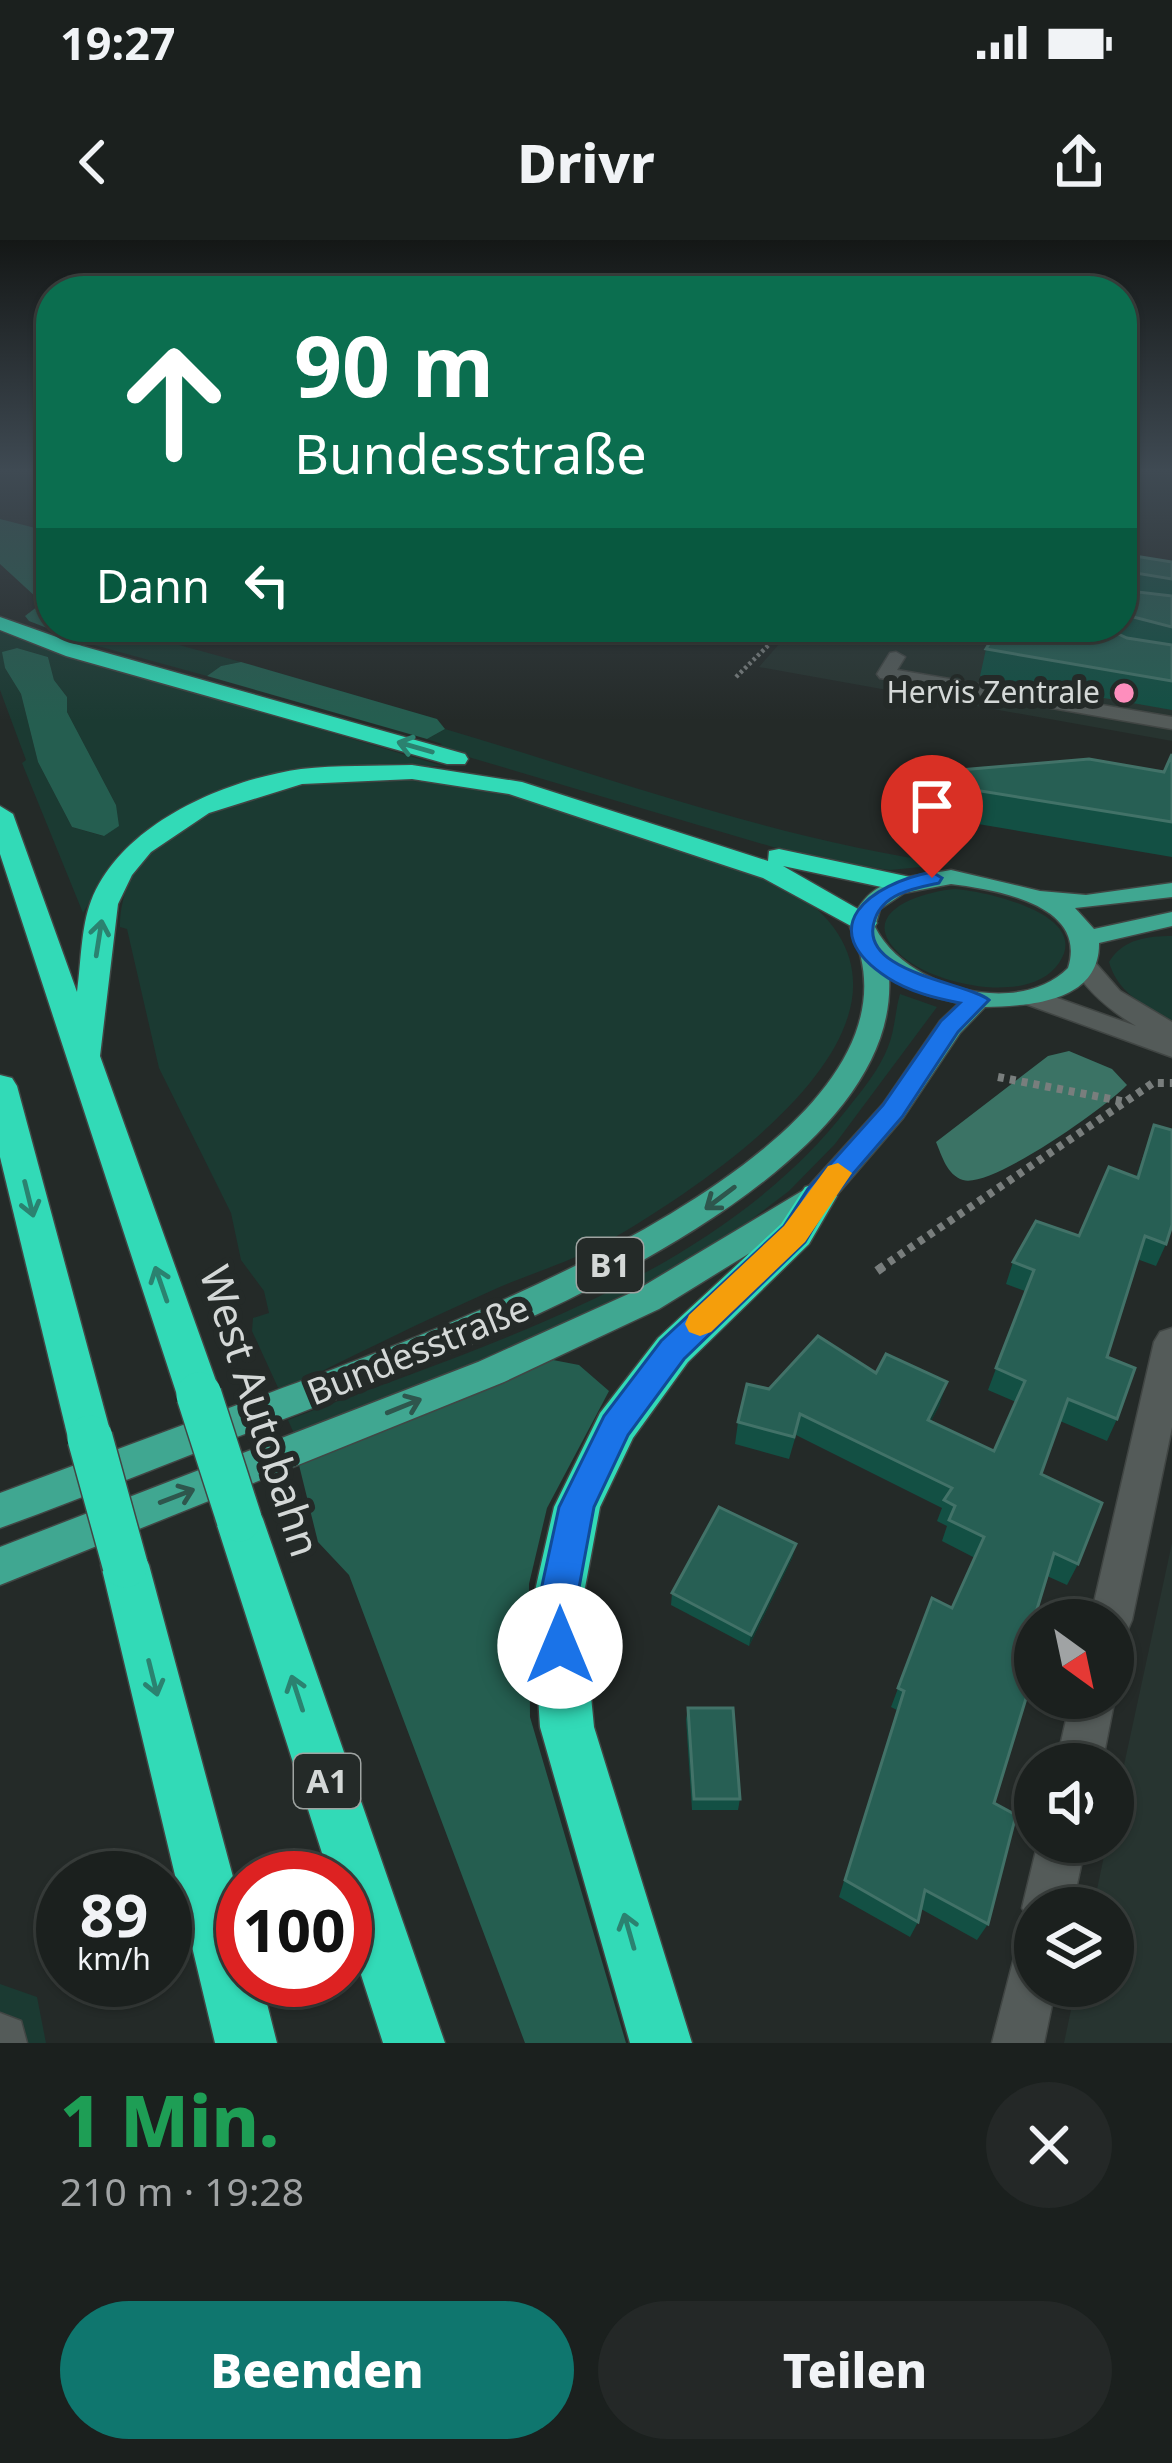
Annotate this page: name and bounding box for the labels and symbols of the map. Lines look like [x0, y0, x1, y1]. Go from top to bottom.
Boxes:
place label: Hervis Zentrale [887, 671, 1100, 712]
marker: Hervis Zentrale [1111, 680, 1137, 706]
one-way arrow [397, 735, 435, 757]
pin [881, 755, 983, 878]
one-way arrow [88, 920, 111, 959]
one-way arrow [19, 1180, 41, 1218]
one-way arrow [704, 1185, 737, 1211]
road number: B1 [577, 1238, 643, 1292]
street label: West Autobahn [188, 1258, 335, 1563]
one-way arrow [149, 1266, 171, 1304]
street label: Bundesstraße [300, 1283, 536, 1416]
one-way arrow [385, 1394, 422, 1415]
one-way arrow [157, 1483, 194, 1505]
position arrow [497, 1583, 623, 1709]
north arrow [1014, 1599, 1134, 1719]
one-way arrow [144, 1658, 166, 1696]
one-way arrow [285, 1675, 307, 1713]
road number: A1 [294, 1754, 360, 1808]
speed limit sign: 100 [216, 1851, 372, 2007]
one-way arrow [617, 1912, 639, 1950]

